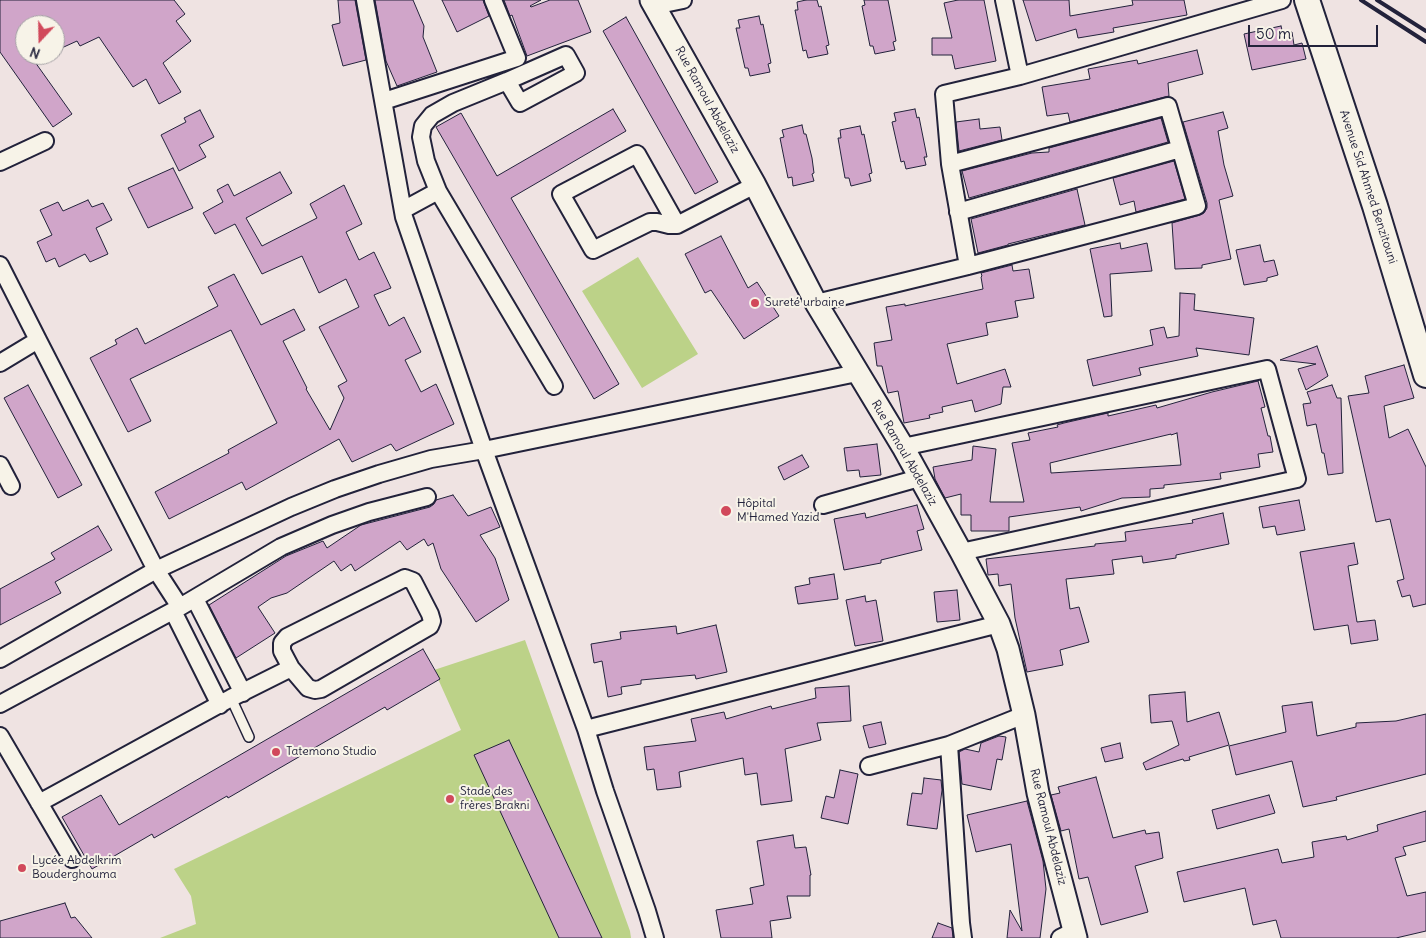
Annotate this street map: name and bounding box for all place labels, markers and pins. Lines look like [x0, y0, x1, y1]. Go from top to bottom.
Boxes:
place label: Sureté urbaine [765, 296, 844, 310]
marker: Sureté urbaine [749, 297, 761, 309]
place label: Hôpital M'Hamed Yazid [737, 497, 820, 525]
marker: Hôpital M'Hamed Yazid [719, 504, 733, 518]
place label: Tatemono Studio [286, 745, 377, 759]
marker: Tatemono Studio [270, 746, 282, 758]
place label: Stade des frères Brakni [460, 785, 529, 813]
marker: Stade des frères Brakni [444, 793, 456, 805]
place label: Lycée Abdelkrim Bouderghouma [32, 854, 122, 882]
marker: Lycée Abdelkrim Bouderghouma [16, 862, 28, 874]

